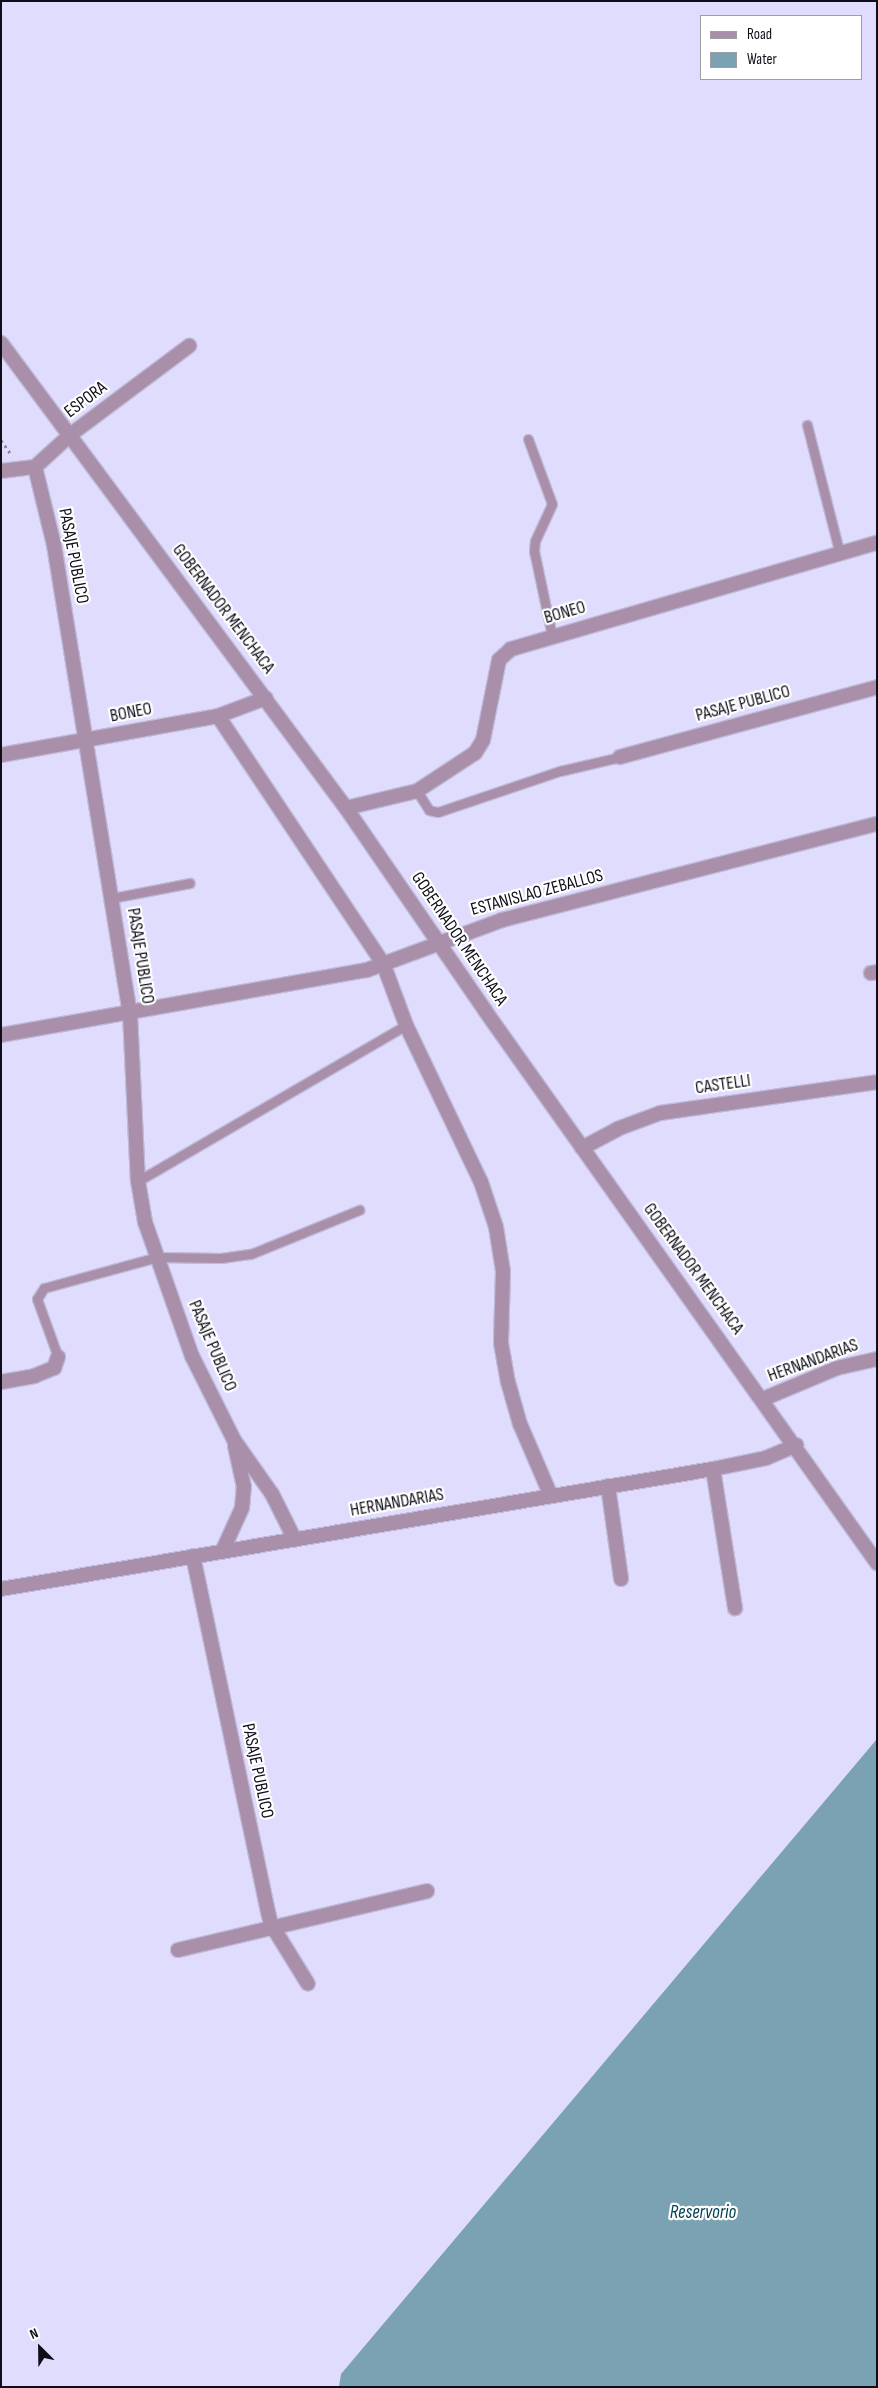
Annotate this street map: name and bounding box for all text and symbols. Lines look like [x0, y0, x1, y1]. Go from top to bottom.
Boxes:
legend [700, 15, 863, 80]
text: Road [747, 25, 772, 44]
text: Water [747, 50, 777, 69]
street label: ESPORA [61, 377, 111, 423]
street label: PASAJE PUBLICO [53, 506, 93, 606]
street label: GOBERNADOR MENCHACA [167, 540, 279, 678]
street label: BONEO [542, 597, 588, 629]
street label: PASAJE PUBLICO [693, 681, 793, 727]
street label: BONEO [108, 698, 154, 728]
street label: ESTANISLAO ZEBALLOS [469, 865, 605, 921]
street label: GOBERNADOR MENCHACA [406, 868, 512, 1010]
street label: PASAJE PUBLICO [122, 907, 158, 1005]
street label: CASTELLI [694, 1070, 752, 1100]
street label: GOBERNADOR MENCHACA [638, 1199, 748, 1339]
street label: PASAJE PUBLICO [183, 1297, 241, 1395]
street label: HERNANDARIAS [765, 1335, 861, 1387]
street label: HERNANDARIAS [349, 1484, 445, 1522]
street label: PASAJE PUBLICO [236, 1721, 278, 1821]
water label: Reservorio [670, 2202, 736, 2224]
north arrow [15, 2323, 65, 2373]
text: N [27, 2324, 41, 2343]

